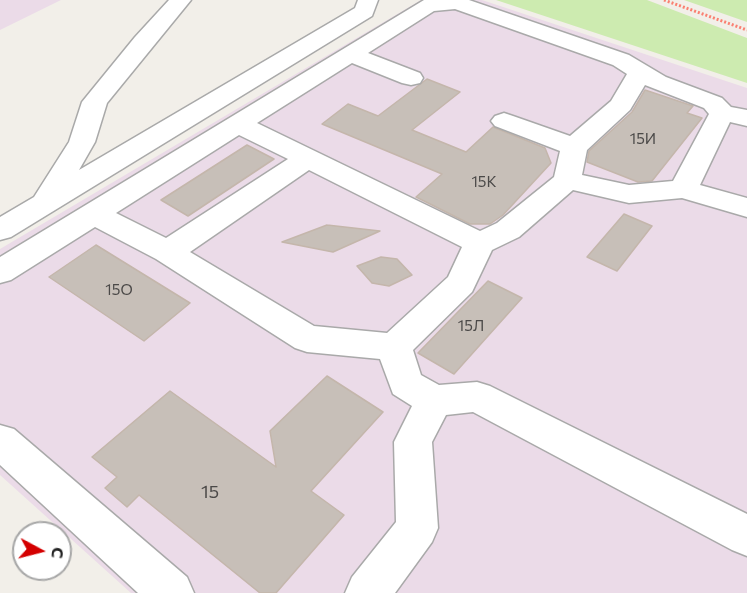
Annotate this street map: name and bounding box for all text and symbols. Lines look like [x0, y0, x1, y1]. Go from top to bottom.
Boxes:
house number: 15И [630, 130, 656, 148]
house number: 15К [471, 173, 497, 191]
house number: 15О [105, 281, 133, 299]
house number: 15Л [458, 317, 484, 335]
house number: 15 [201, 481, 219, 503]
north arrow [12, 521, 72, 581]
text: С [48, 546, 68, 560]

